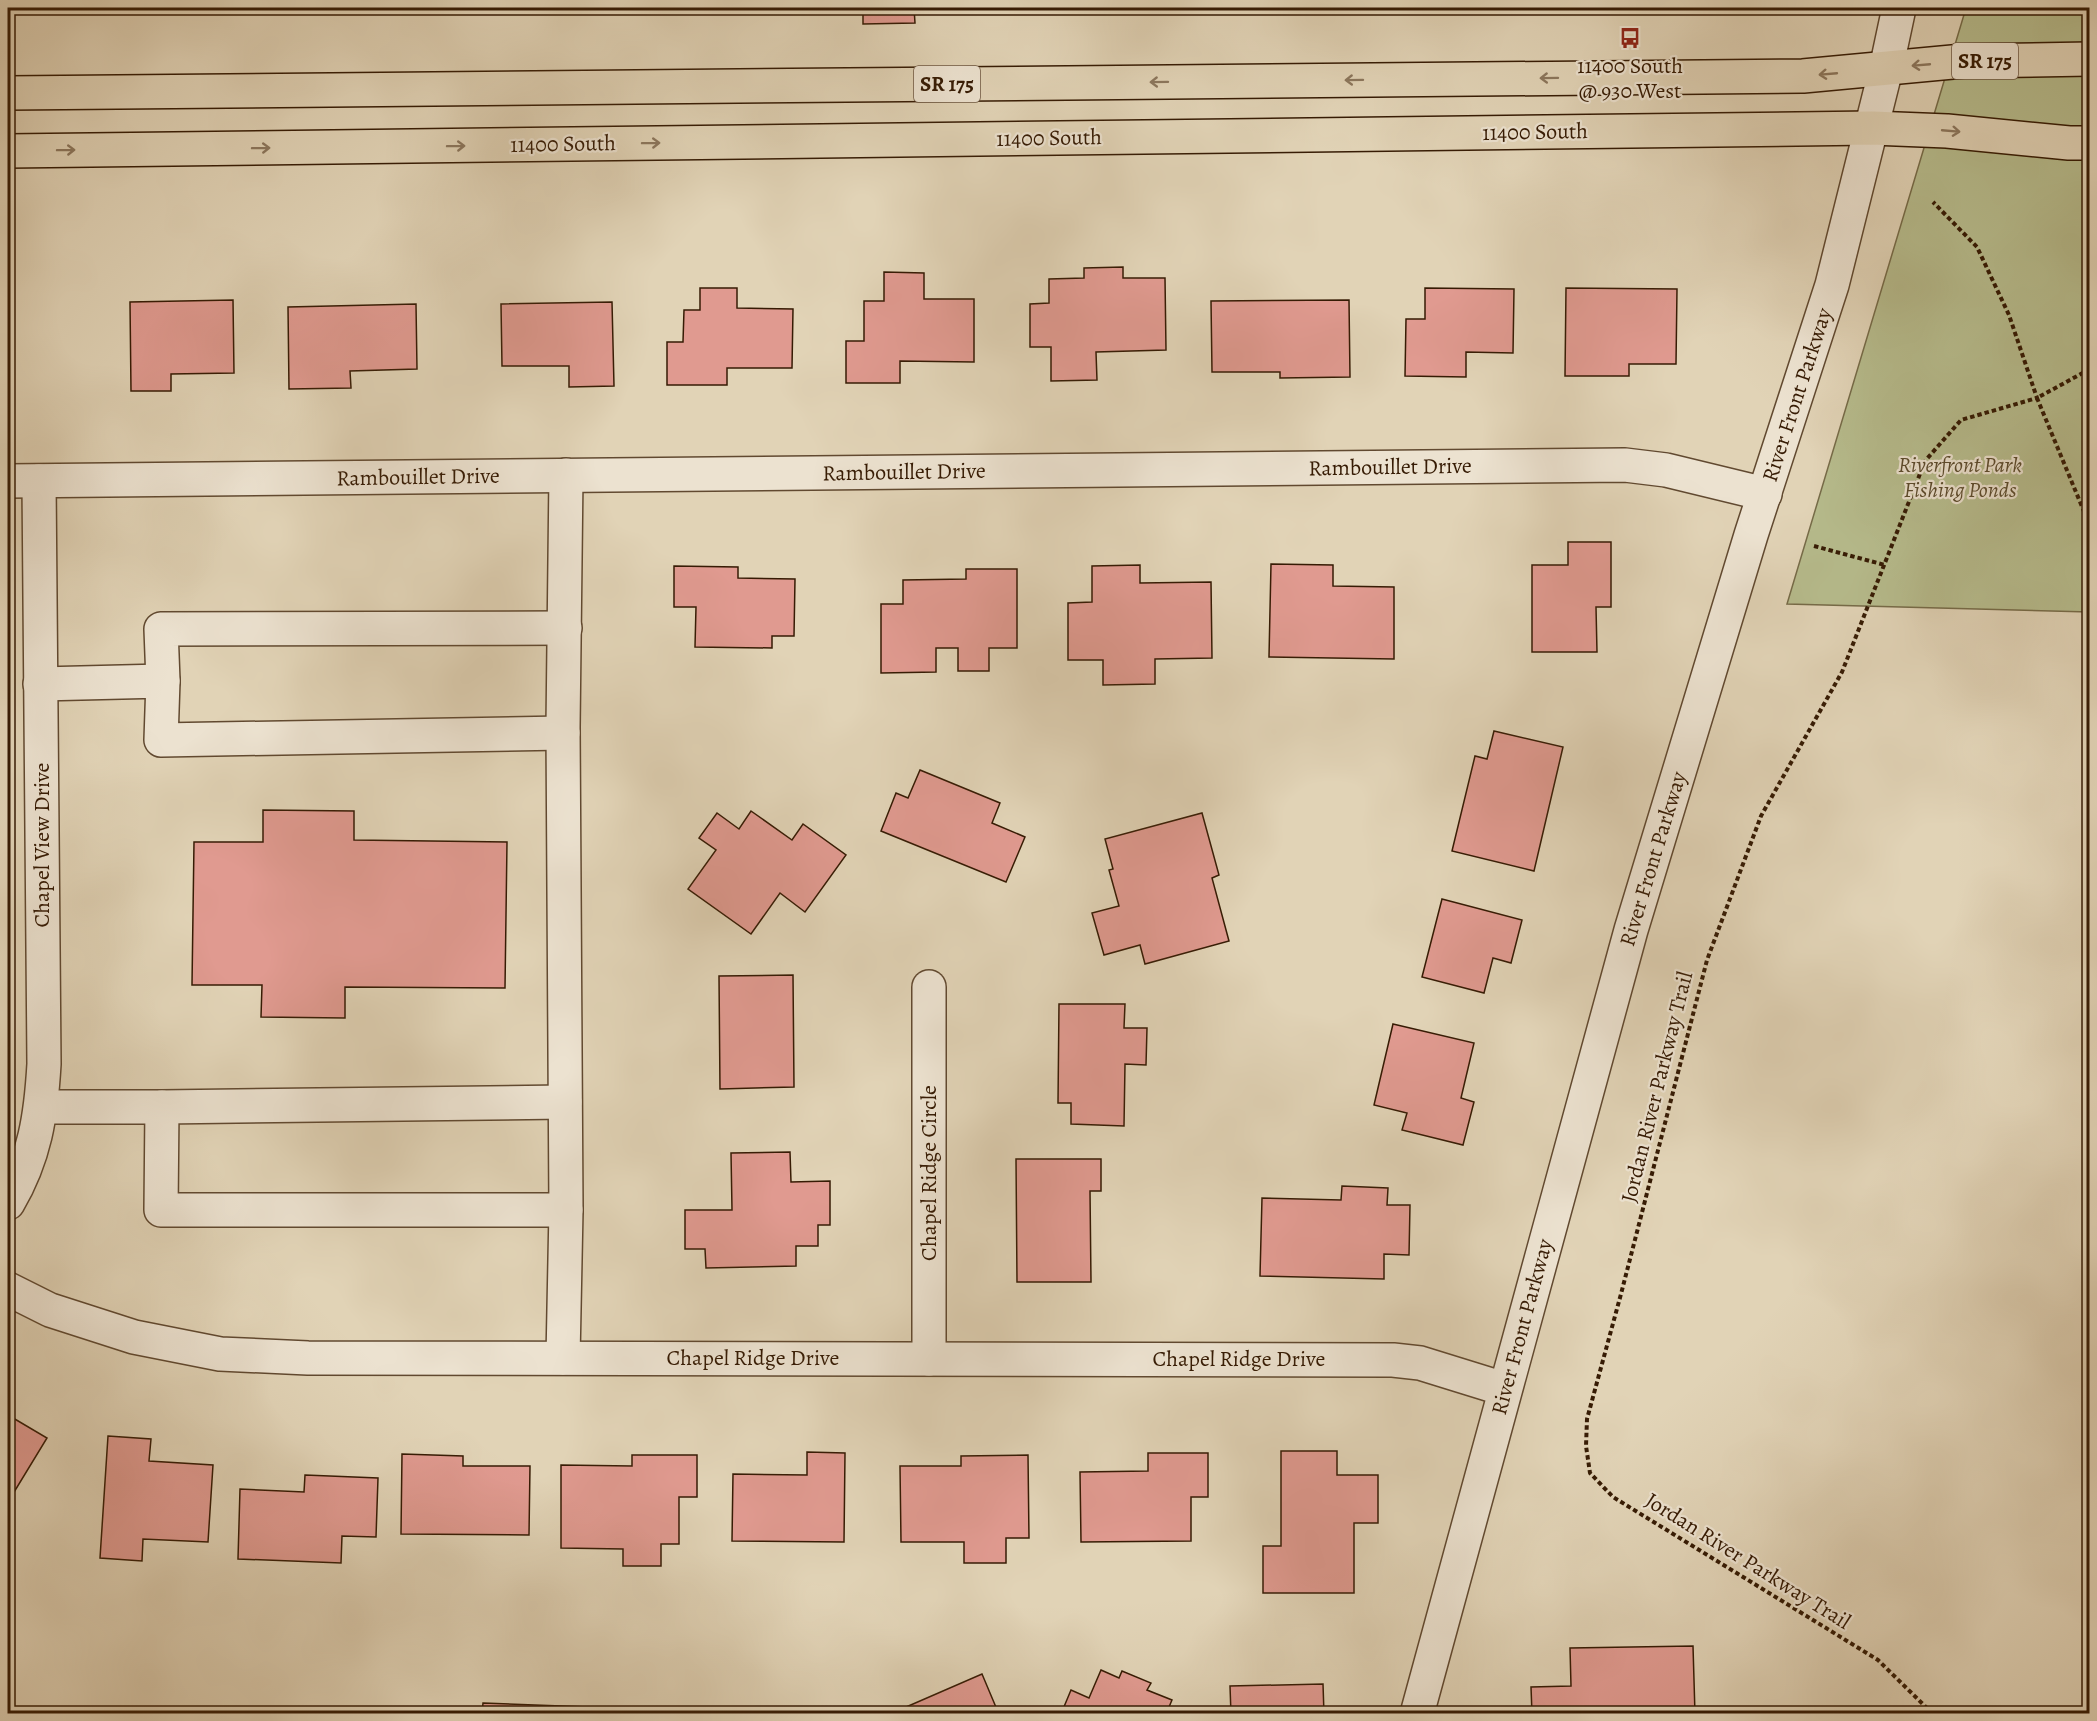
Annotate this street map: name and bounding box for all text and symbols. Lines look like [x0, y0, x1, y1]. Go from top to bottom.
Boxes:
bus stop icon: 11400 South @ 930 West [1618, 26, 1642, 50]
road number: SR 175 [1952, 43, 2018, 79]
place label: 11400 South @ 930 West [1577, 51, 1683, 106]
one-way arrow [1912, 60, 1932, 71]
road number: SR 175 [914, 66, 980, 102]
one-way arrow [1819, 69, 1839, 80]
one-way arrow [1540, 73, 1560, 84]
one-way arrow [1345, 74, 1365, 86]
one-way arrow [1150, 76, 1170, 88]
street label: 11400 South [1482, 116, 1588, 148]
street label: 11400 South [996, 122, 1102, 154]
one-way arrow [1941, 126, 1961, 137]
street label: 11400 South [510, 128, 616, 160]
one-way arrow [640, 137, 660, 149]
one-way arrow [445, 140, 465, 152]
one-way arrow [250, 142, 270, 154]
one-way arrow [55, 145, 75, 156]
street label: River Front Parkway [1755, 304, 1839, 486]
park label: Riverfront Park Fishing Ponds [1898, 450, 2022, 505]
street label: Rambouillet Drive [1308, 451, 1472, 483]
street label: Rambouillet Drive [822, 456, 986, 488]
street label: Rambouillet Drive [336, 461, 500, 493]
street label: Chapel View Drive [27, 763, 57, 927]
street label: River Front Parkway [1612, 768, 1694, 950]
street label: Jordan River Parkway Trail [1614, 968, 1700, 1206]
street label: Chapel Ridge Circle [914, 1085, 944, 1261]
street label: River Front Parkway [1484, 1235, 1560, 1418]
street label: Chapel Ridge Drive [667, 1343, 839, 1373]
street label: Chapel Ridge Drive [1153, 1344, 1325, 1374]
street label: Jordan River Parkway Trail [1639, 1485, 1857, 1637]

